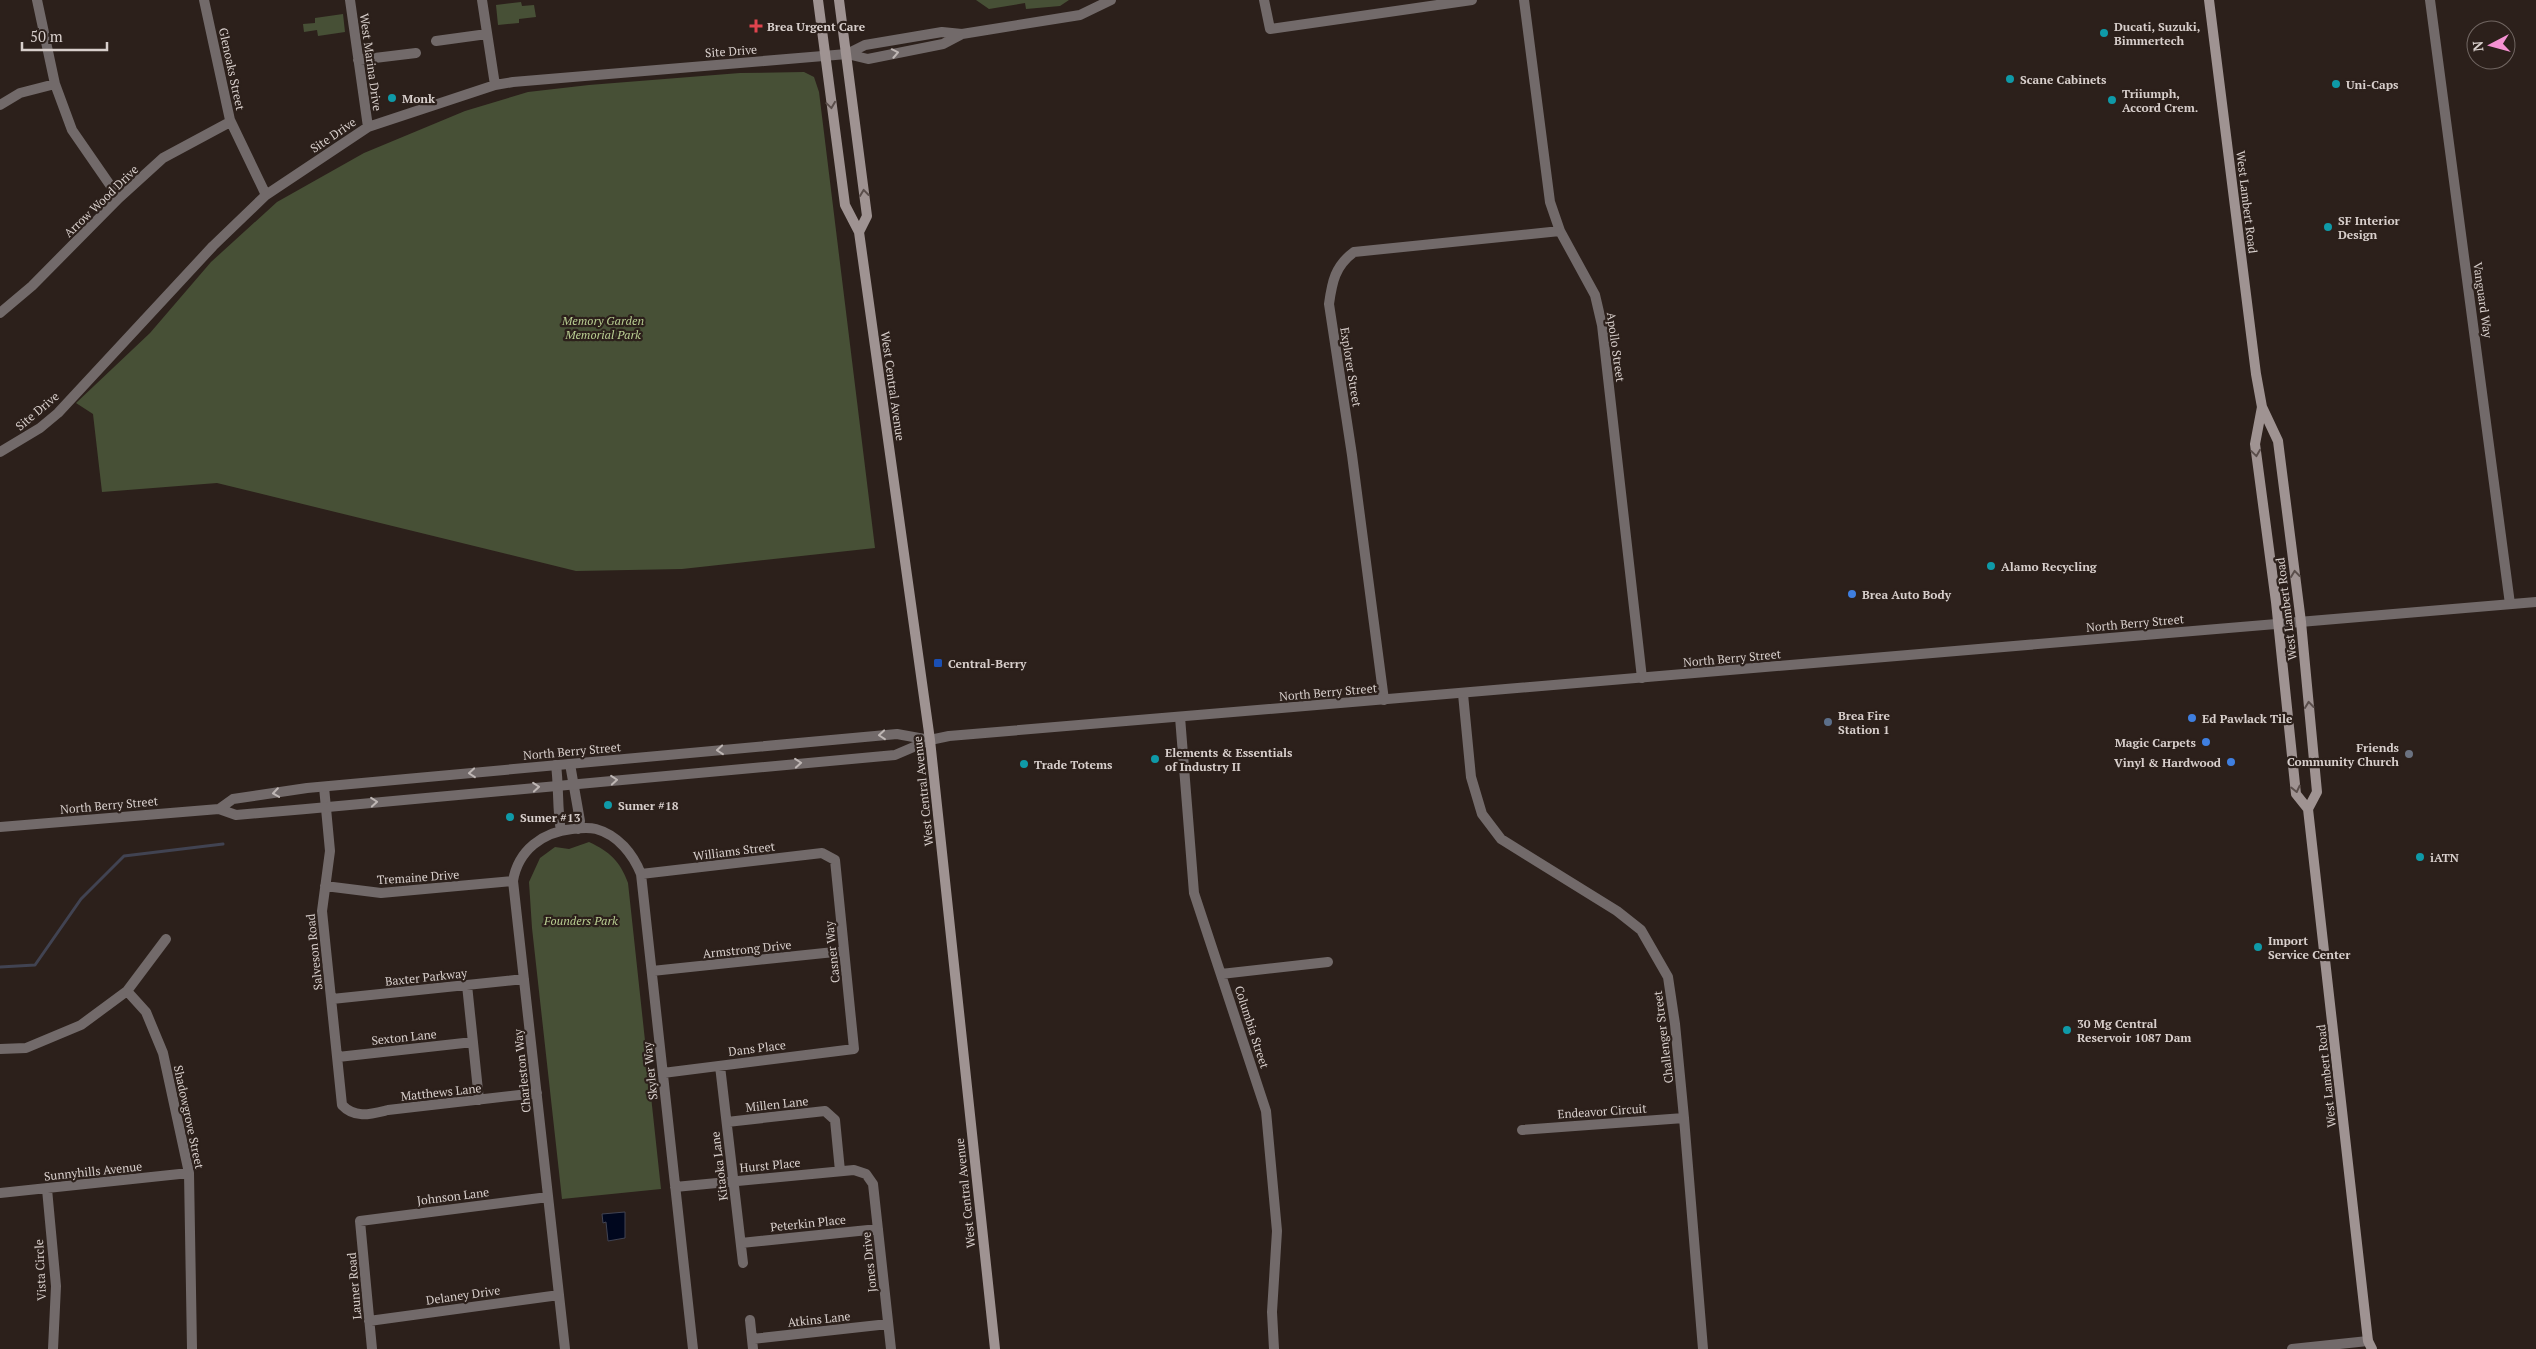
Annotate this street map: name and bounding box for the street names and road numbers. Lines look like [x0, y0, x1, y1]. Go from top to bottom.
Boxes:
street label: West Marina Drive [357, 12, 385, 112]
street label: Glenoaks Street [216, 26, 248, 112]
street label: Site Drive [705, 42, 757, 60]
street label: Site Drive [307, 114, 359, 156]
street label: West Lambert Road [2233, 150, 2261, 255]
street label: Arrow Wood Drive [61, 162, 141, 240]
street label: Vanguard Way [2470, 261, 2496, 340]
street label: Apollo Street [1604, 311, 1628, 383]
street label: Explorer Street [1337, 326, 1365, 408]
street label: West Central Avenue [878, 330, 908, 442]
street label: Site Drive [12, 389, 62, 433]
street label: West Lambert Road [2272, 556, 2300, 661]
street label: North Berry Street [2085, 611, 2185, 635]
street label: North Berry Street [1682, 646, 1782, 670]
street label: North Berry Street [1278, 680, 1378, 704]
street label: West Central Avenue [910, 735, 936, 847]
street label: North Berry Street [522, 739, 622, 763]
street label: North Berry Street [59, 793, 159, 817]
street label: Williams Street [692, 838, 776, 863]
street label: Tremaine Drive [376, 867, 460, 887]
street label: Salveson Road [302, 913, 325, 991]
street label: Casner Way [821, 919, 843, 984]
street label: Armstrong Drive [702, 937, 792, 961]
street label: Baxter Parkway [384, 965, 469, 989]
street label: Columbia Street [1232, 984, 1273, 1071]
street label: Challenger Street [1650, 989, 1676, 1084]
street label: West Lambert Road [2313, 1023, 2339, 1128]
street label: Sexton Lane [371, 1026, 437, 1048]
street label: Charleston Way [510, 1028, 534, 1114]
street label: Dans Place [727, 1037, 787, 1059]
street label: Skyler Way [639, 1040, 661, 1101]
street label: Shadowgrove Street [171, 1064, 207, 1171]
street label: Matthews Lane [400, 1080, 482, 1104]
street label: Millen Lane [745, 1093, 809, 1115]
street label: Endeavor Circuit [1557, 1100, 1648, 1122]
street label: Kitaoka Lane [707, 1131, 731, 1201]
street label: West Central Avenue [952, 1137, 978, 1249]
street label: Hurst Place [739, 1155, 801, 1175]
street label: Sunnyhills Avenue [43, 1158, 143, 1184]
street label: Johnson Lane [416, 1184, 490, 1208]
street label: Peterkin Place [769, 1212, 847, 1234]
street label: Jones Drive [858, 1231, 880, 1293]
street label: Vista Circle [31, 1239, 49, 1301]
street label: Launer Road [344, 1252, 364, 1320]
street label: Delaney Drive [425, 1282, 501, 1308]
street label: Atkins Lane [787, 1308, 851, 1330]

